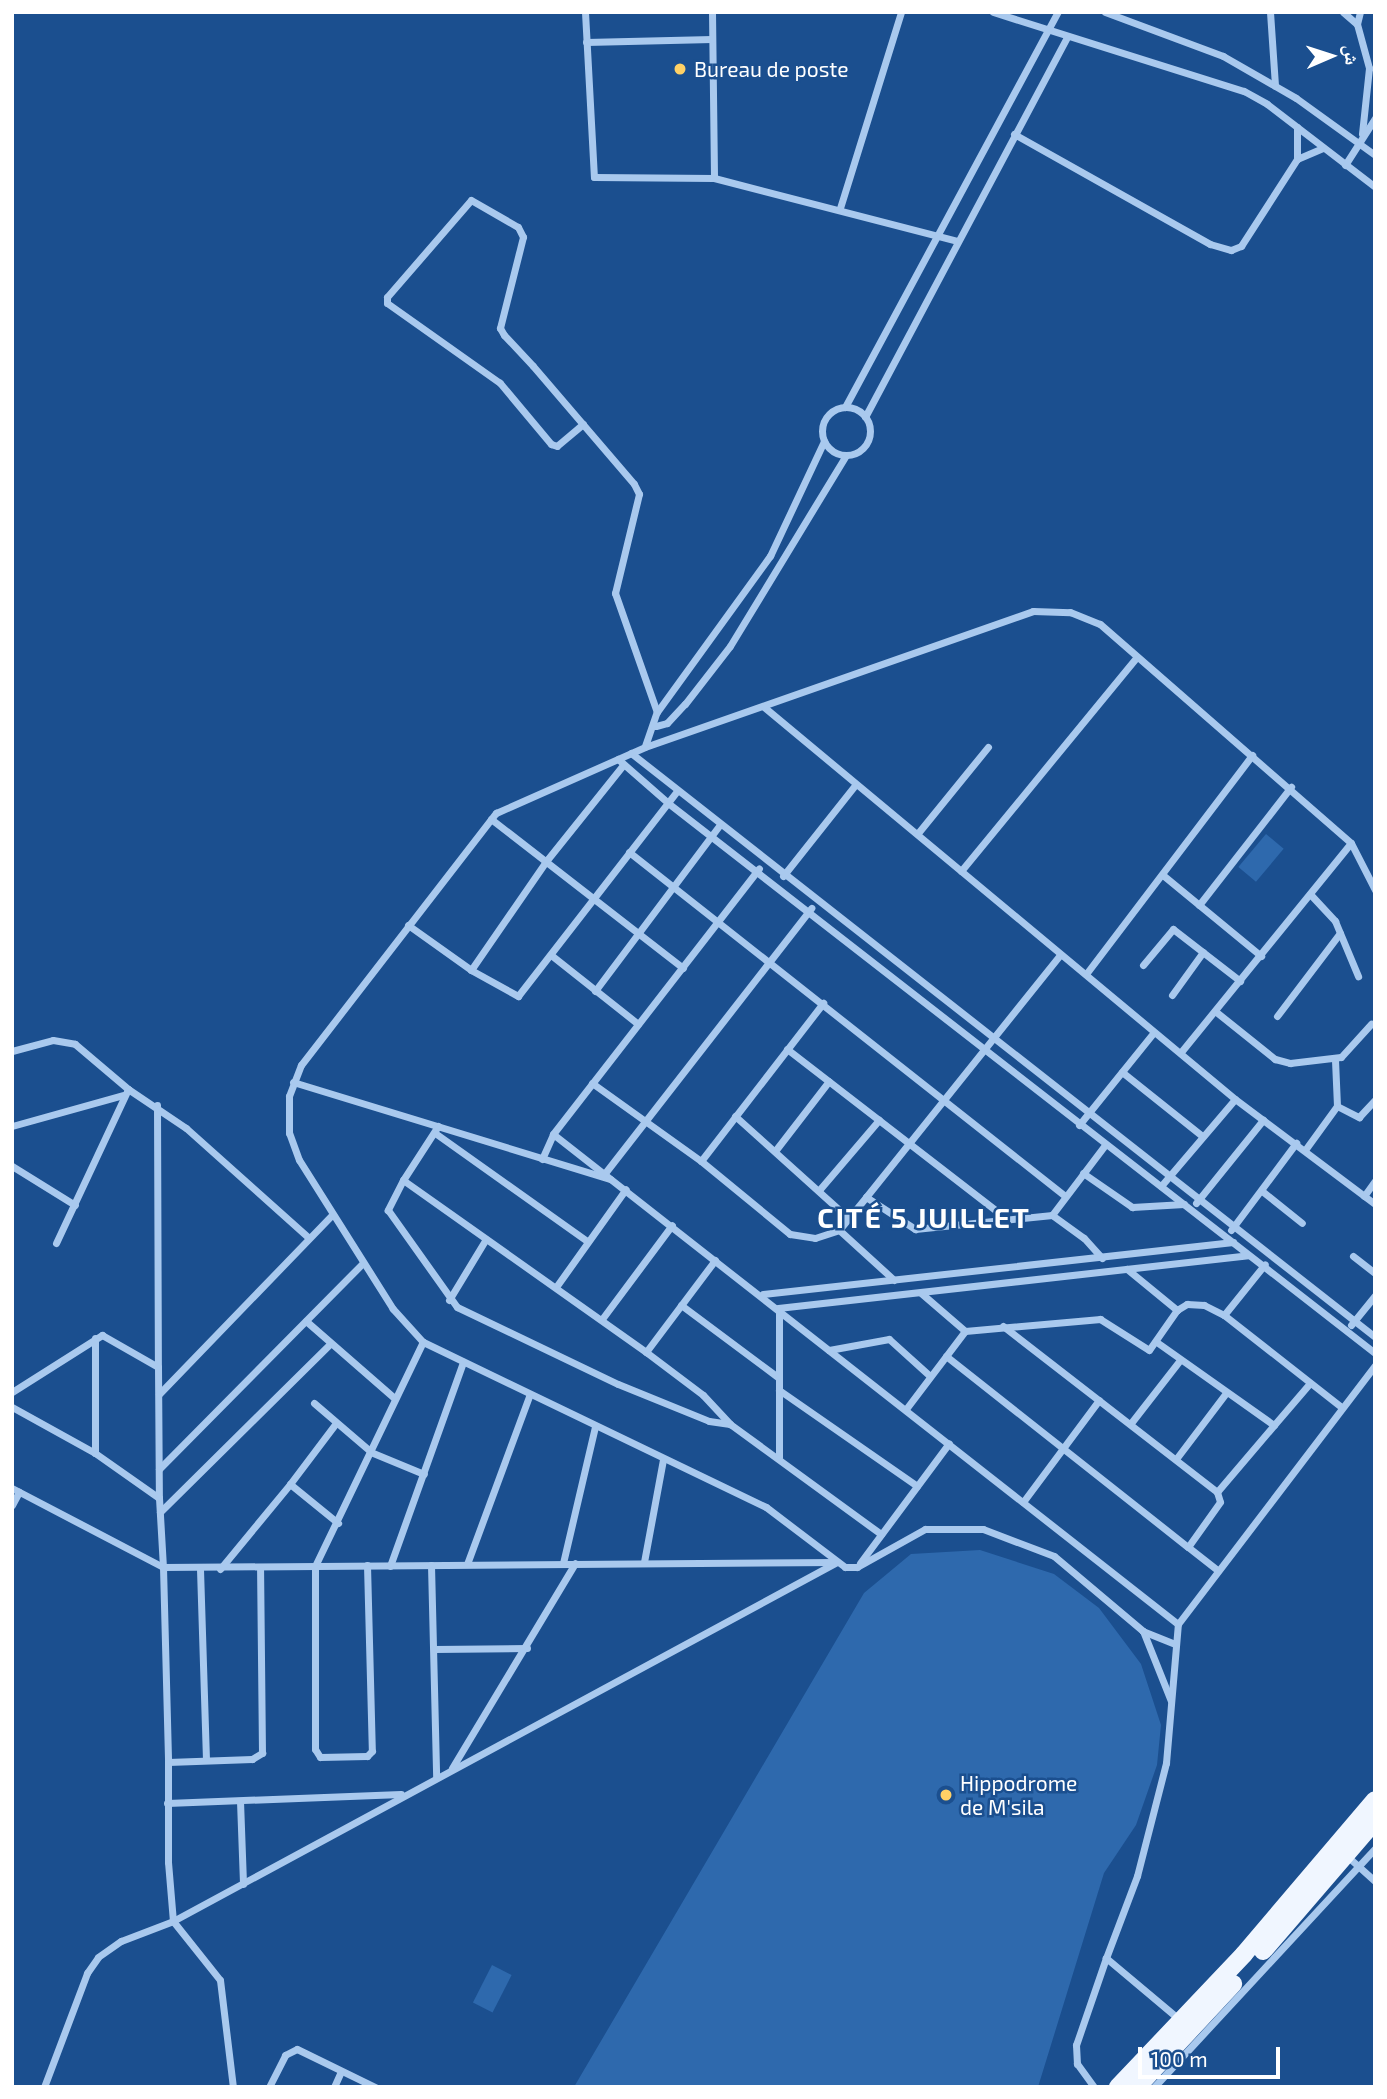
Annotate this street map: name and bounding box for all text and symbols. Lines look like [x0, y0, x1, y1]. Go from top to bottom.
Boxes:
north arrow [1296, 21, 1366, 91]
text: ش [1340, 44, 1364, 66]
place label: Bureau de poste [694, 56, 849, 82]
marker: Bureau de poste [672, 61, 688, 77]
district label: CITÉ 5 JUILLET [819, 1200, 1029, 1234]
place label: Hippodrome de M'sila [960, 1770, 1077, 1820]
marker: Hippodrome de M'sila [938, 1787, 954, 1803]
scale bar [1142, 2032, 1284, 2076]
text: 100 m [1151, 2046, 1208, 2071]

